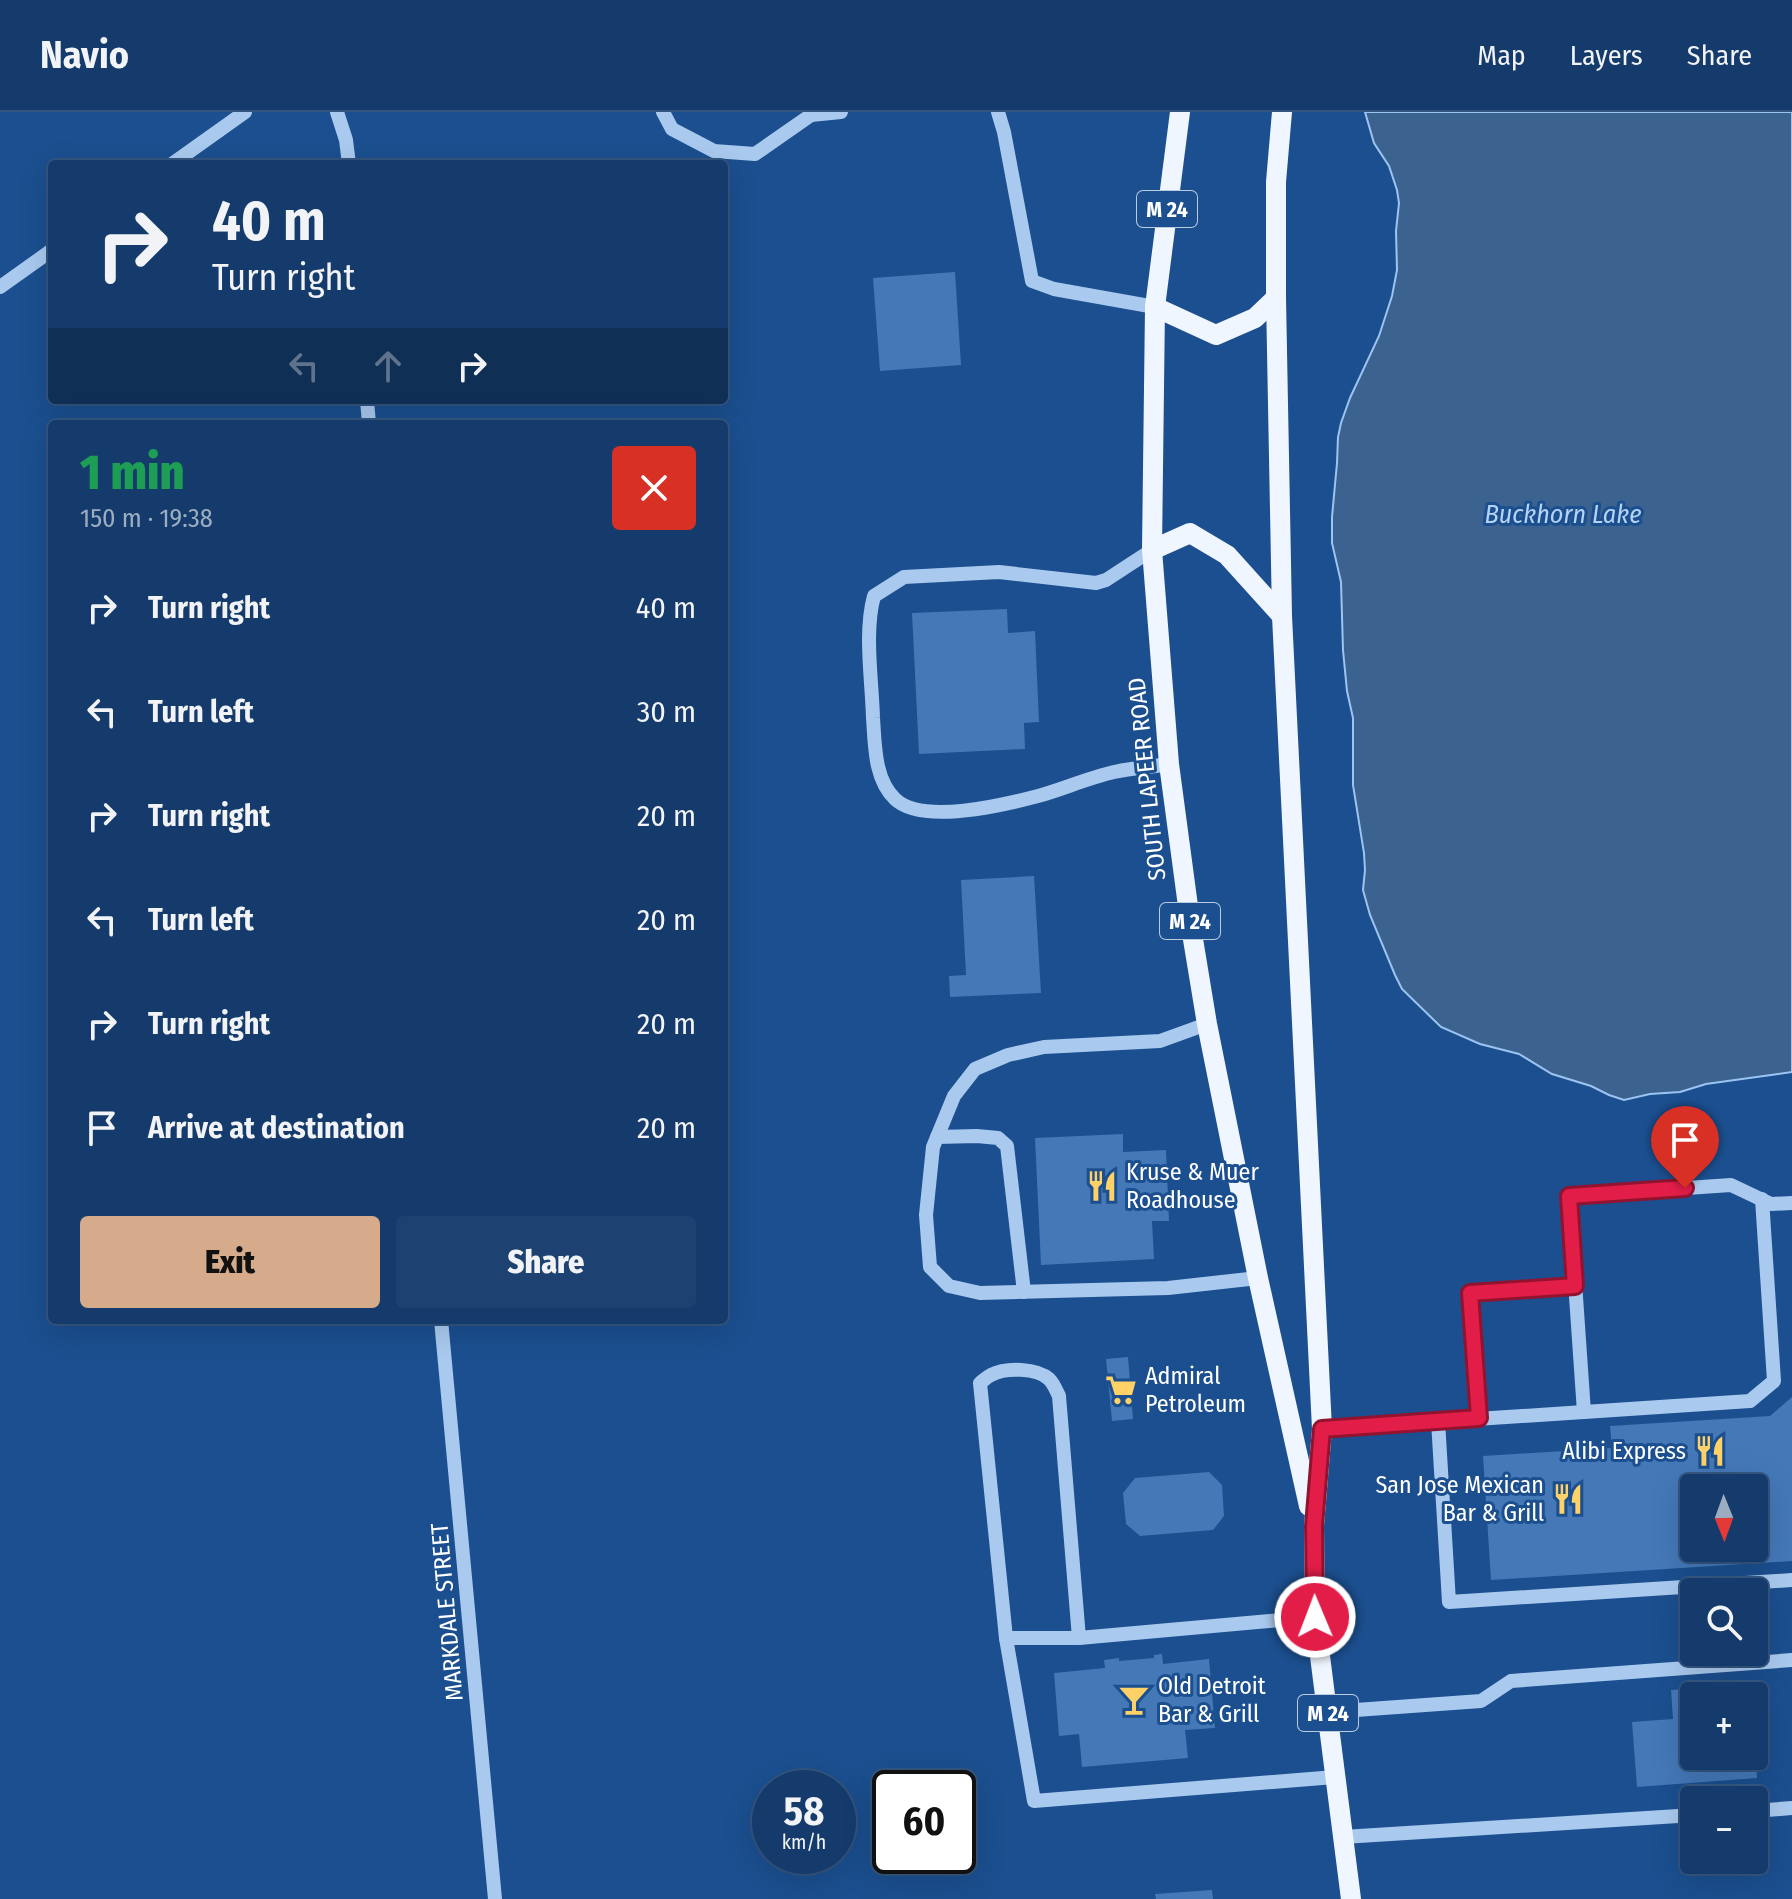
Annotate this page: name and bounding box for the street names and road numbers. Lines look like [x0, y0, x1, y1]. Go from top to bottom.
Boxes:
road number: M 24 [1137, 191, 1197, 227]
street label: SOUTH LAPEER ROAD [1122, 676, 1172, 882]
road number: M 24 [1160, 903, 1220, 939]
street label: MARKDALE STREET [425, 1522, 469, 1702]
road number: M 24 [1298, 1695, 1358, 1731]

